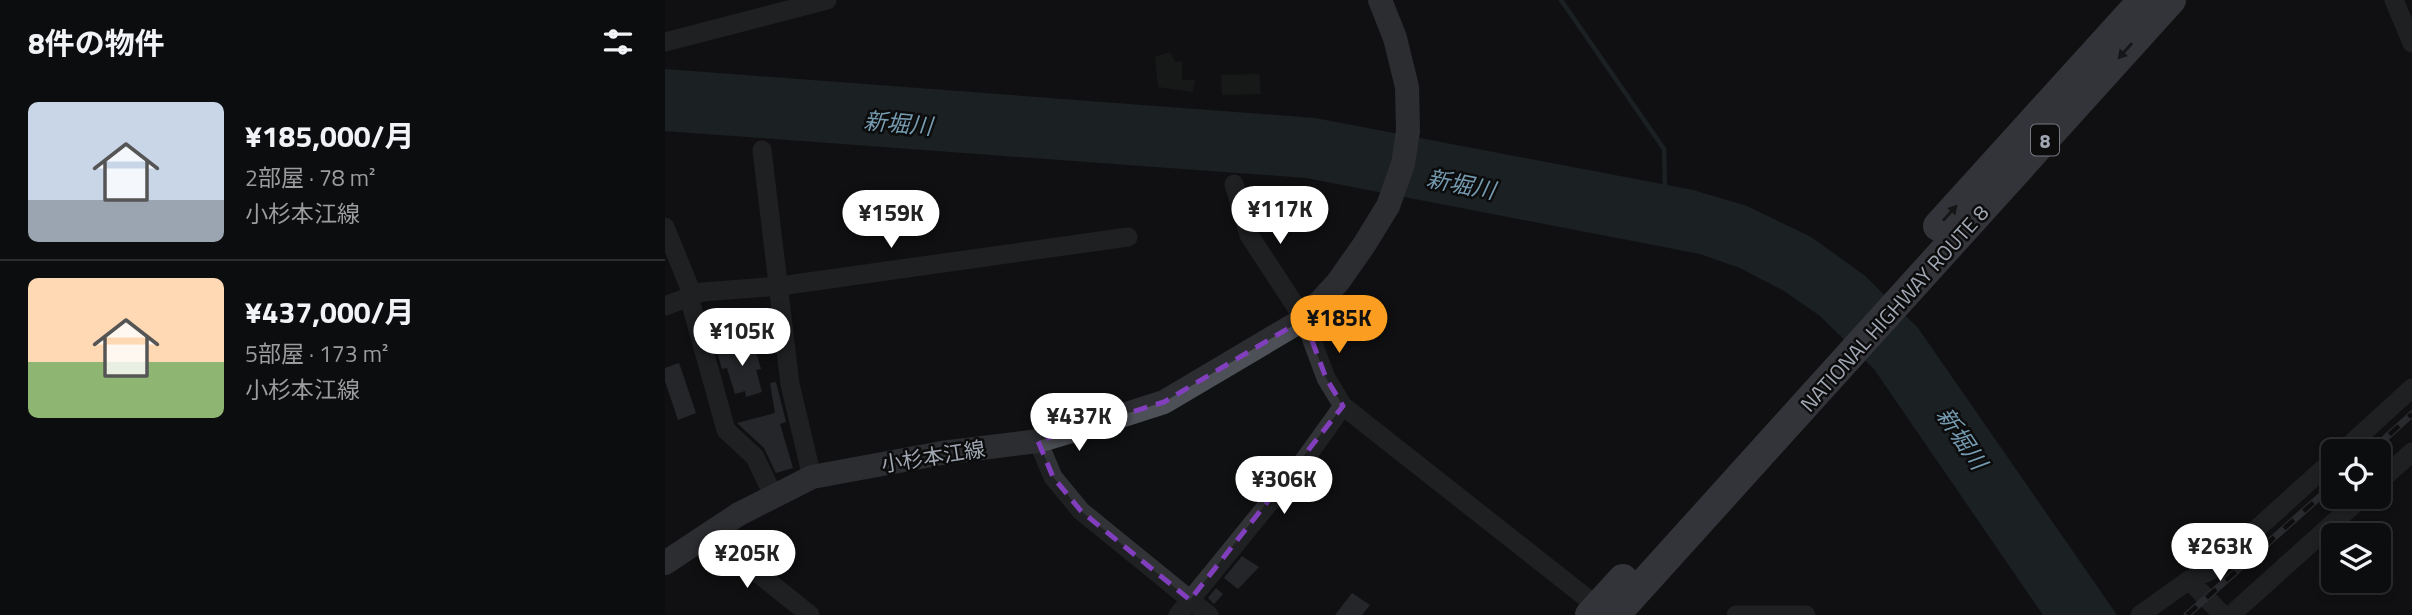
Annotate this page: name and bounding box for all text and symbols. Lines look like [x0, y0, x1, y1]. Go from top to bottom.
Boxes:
text: 8件の物件 [28, 20, 165, 66]
icon: filters [599, 23, 637, 61]
one-way arrow [2118, 42, 2134, 59]
water label: 新堀川 [862, 103, 937, 144]
text: ¥185,000/月 [245, 113, 414, 159]
road number: 8 [2031, 124, 2059, 156]
icon: home [84, 130, 168, 214]
text: 2部屋 · 78 m² [245, 160, 375, 195]
water label: 新堀川 [1424, 160, 1501, 208]
pin: ¥117K [1231, 187, 1329, 246]
pin: ¥159K [842, 190, 940, 250]
text: ¥117K [1247, 191, 1313, 226]
text: ¥159K [858, 195, 924, 230]
text: 小杉本江線 [245, 196, 360, 231]
street label: NATIONAL HIGHWAY ROUTE 8 [1792, 197, 1996, 419]
one-way arrow [1942, 204, 1958, 222]
text: ¥437,000/月 [245, 289, 414, 335]
pin: ¥185K [1290, 296, 1388, 355]
text: ¥185K [1306, 300, 1372, 335]
icon: home [84, 306, 168, 390]
pin: ¥105K [693, 308, 791, 368]
text: ¥105K [709, 313, 775, 348]
text: 5部屋 · 173 m² [245, 336, 388, 371]
text: 小杉本江線 [245, 372, 360, 407]
pin: ¥437K [1030, 393, 1128, 453]
text: ¥437K [1046, 398, 1112, 433]
water label: 新堀川 [1928, 400, 1997, 479]
street label: 小杉本江線 [879, 432, 987, 480]
map controls [2321, 439, 2391, 593]
button: locate [2321, 439, 2391, 509]
pin: ¥306K [1235, 456, 1333, 516]
text: ¥306K [1251, 461, 1317, 496]
button: layers [2321, 523, 2391, 593]
pin: ¥263K [2171, 524, 2269, 583]
text: ¥263K [2187, 528, 2253, 563]
pin: ¥205K [698, 530, 796, 590]
text: ¥205K [714, 535, 780, 570]

